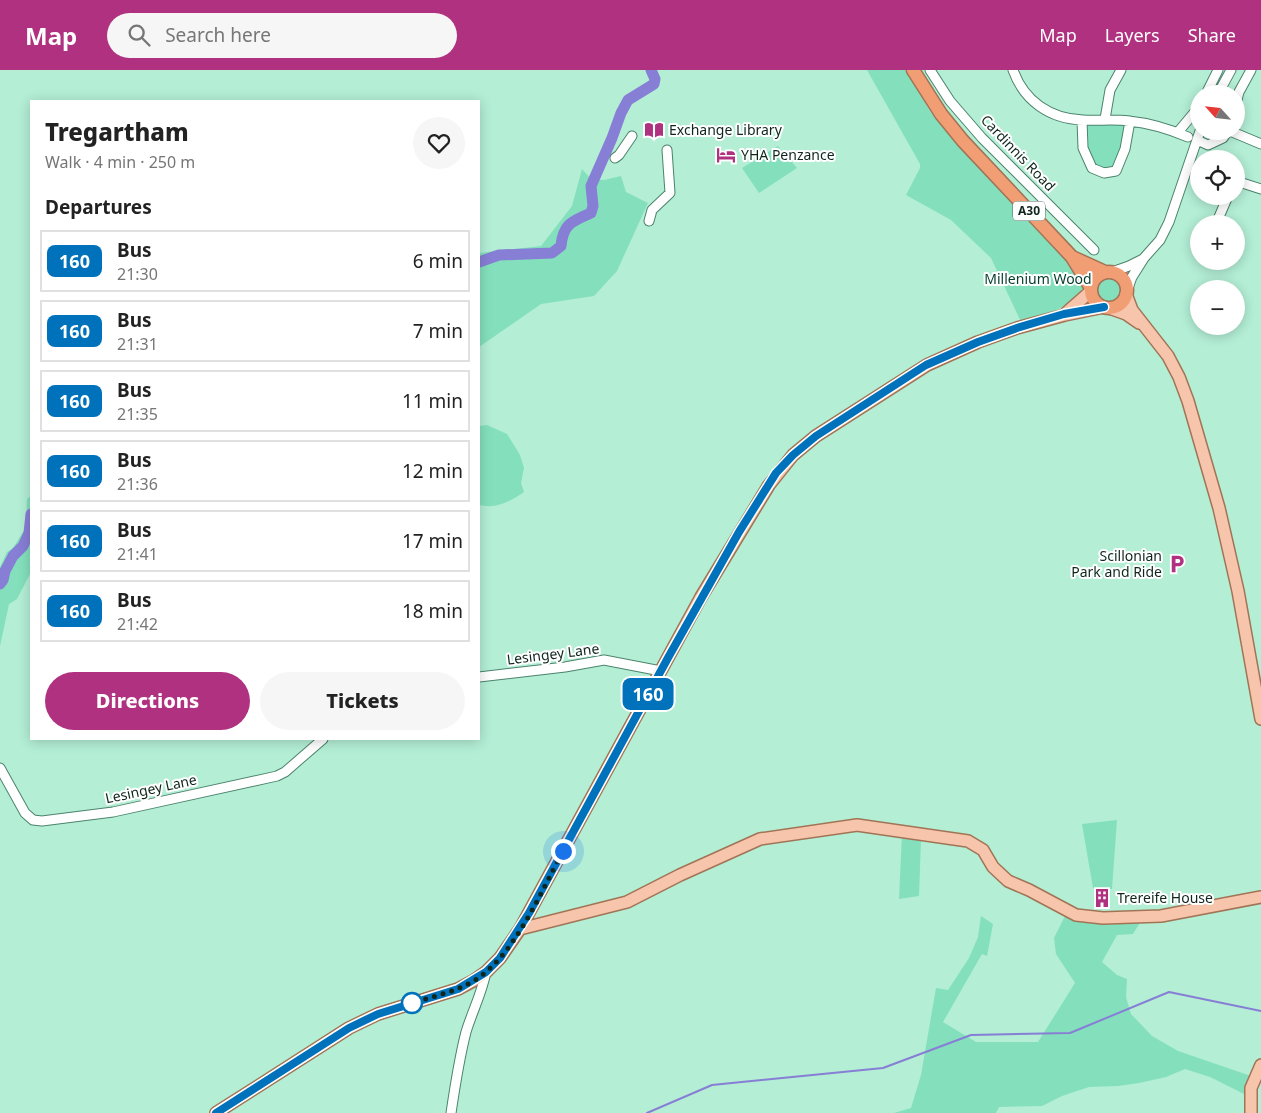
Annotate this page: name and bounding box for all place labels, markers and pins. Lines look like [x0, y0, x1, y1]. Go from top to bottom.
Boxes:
library icon: Exchange Library [643, 119, 665, 141]
place label: Exchange Library [669, 120, 783, 139]
hotel icon: YHA Penzance [715, 144, 737, 166]
place label: YHA Penzance [741, 145, 835, 164]
place label: Scillonian Park and Ride [1071, 546, 1162, 581]
parking icon: Scillonian Park and Ride [1166, 553, 1188, 575]
building icon: Trereife House [1091, 887, 1113, 909]
place label: Trereife House [1117, 888, 1213, 907]
unlabelled marker [401, 992, 423, 1014]

